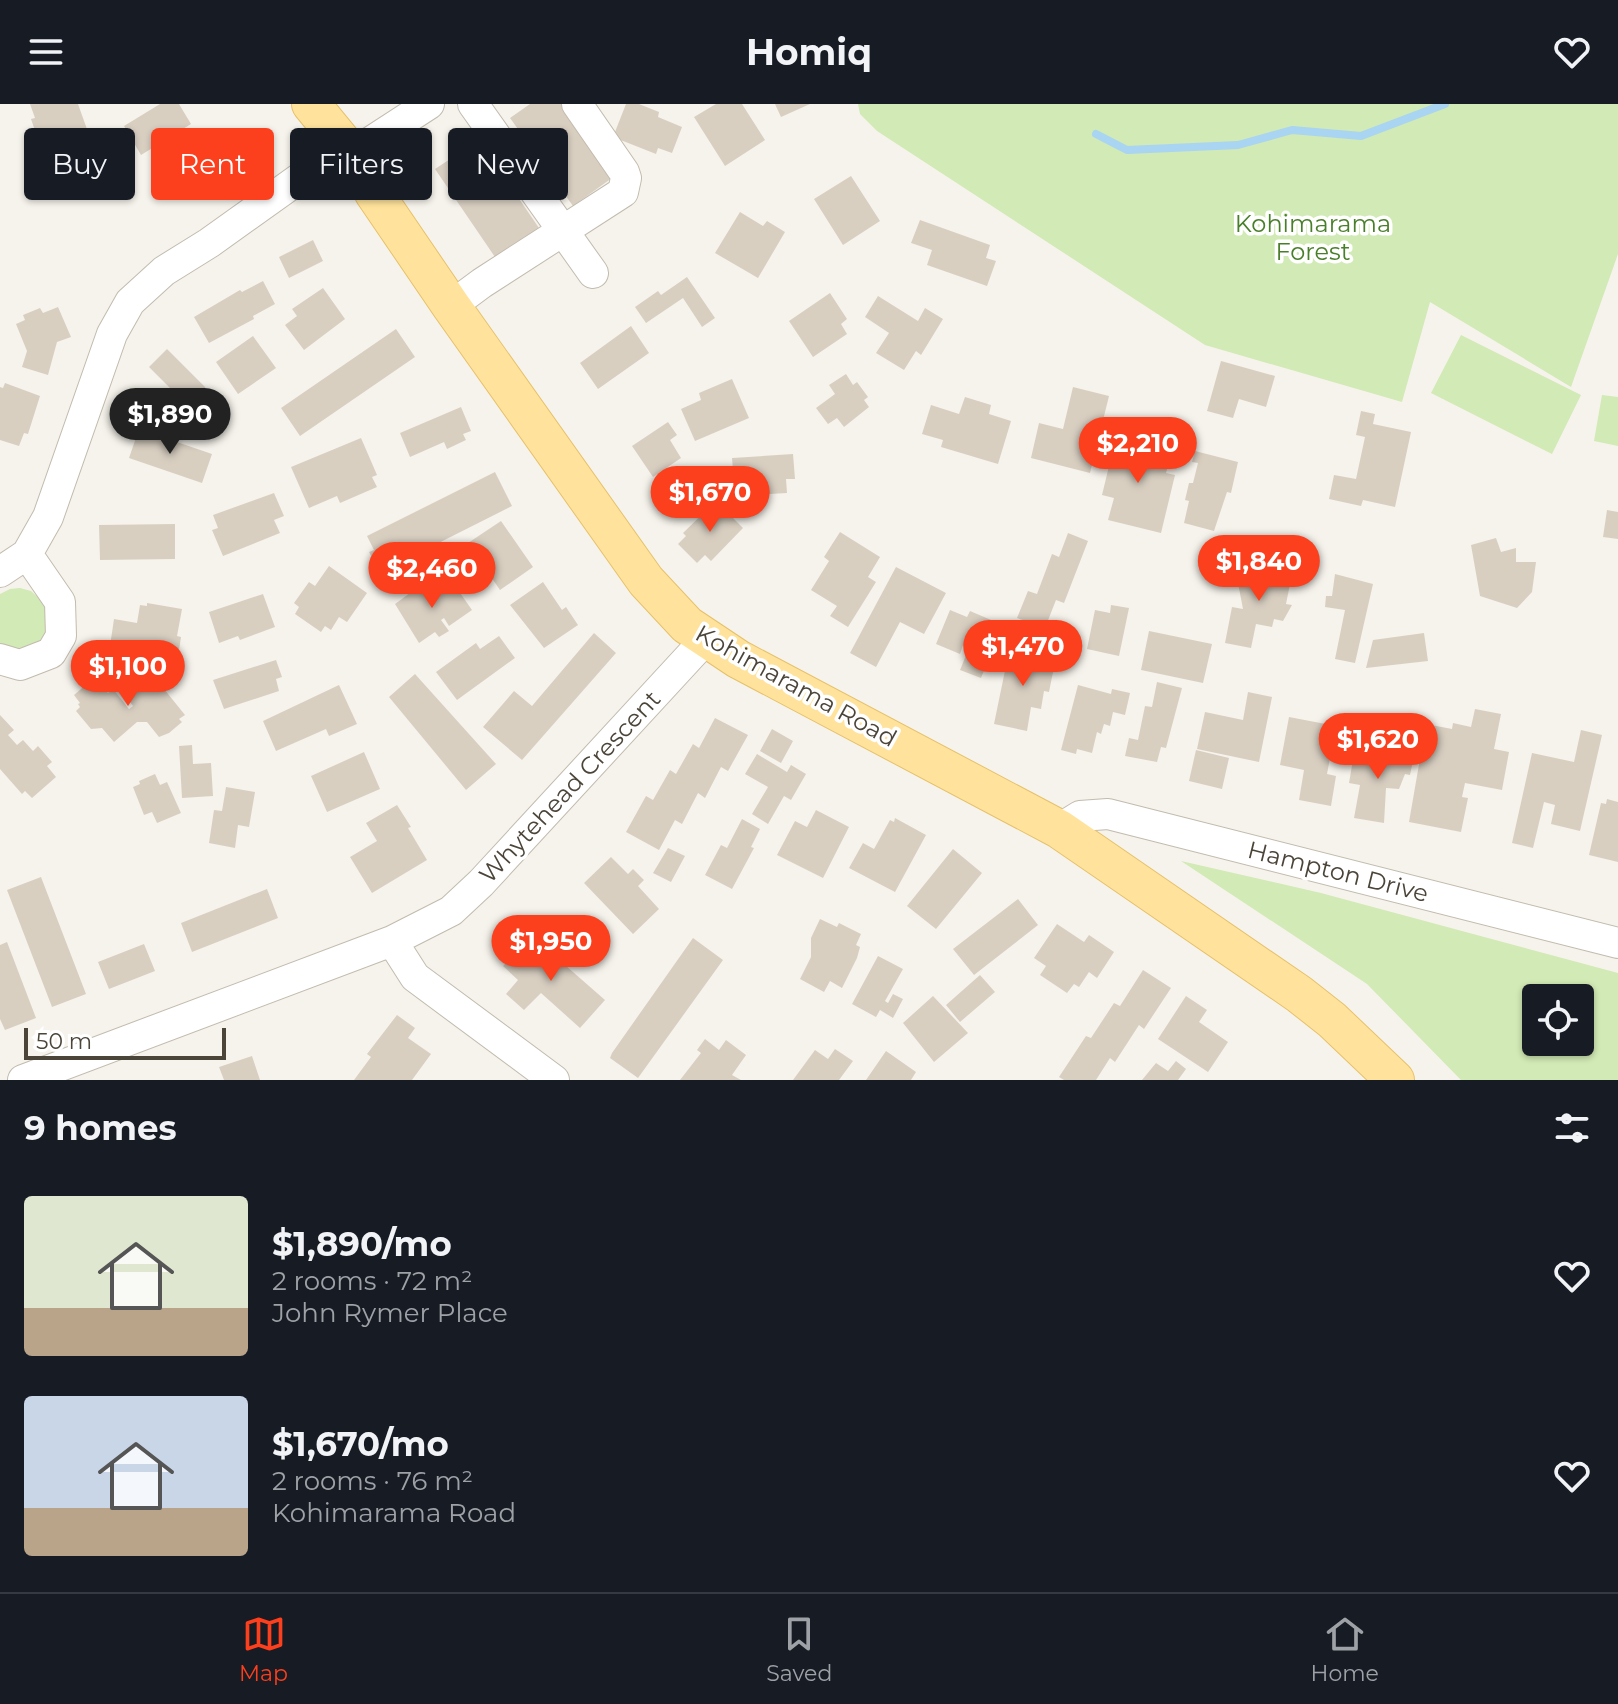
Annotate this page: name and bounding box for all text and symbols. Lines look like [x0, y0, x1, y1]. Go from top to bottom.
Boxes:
icon: menu [24, 30, 68, 74]
text: Homiq [746, 30, 872, 74]
icon: heart [1550, 30, 1594, 74]
chip: Buy [24, 128, 135, 200]
chip: Rent [151, 128, 274, 200]
chip: Filters [290, 128, 432, 200]
chip: New [448, 128, 568, 200]
park label: Kohimarama Forest [1235, 209, 1391, 266]
pin: $1,890 [105, 388, 235, 456]
text: $1,890 [128, 398, 212, 430]
pin: $2,210 [1073, 417, 1203, 485]
text: $2,210 [1097, 427, 1179, 459]
pin: $1,670 [645, 466, 775, 534]
text: $1,670 [669, 476, 751, 508]
pin: $1,840 [1194, 535, 1324, 603]
pin: $2,460 [367, 542, 497, 610]
text: $1,840 [1216, 545, 1302, 577]
text: $2,460 [386, 552, 478, 584]
street label: Kohimarama Road [691, 618, 902, 753]
pin: $1,470 [958, 620, 1088, 688]
text: $1,470 [981, 630, 1065, 662]
pin: $1,100 [63, 640, 193, 708]
text: $1,100 [89, 650, 167, 682]
street label: Whytehead Crescent [473, 684, 666, 889]
pin: $1,620 [1313, 713, 1443, 781]
text: $1,620 [1337, 723, 1419, 755]
street label: Hampton Drive [1245, 835, 1431, 908]
pin: $1,950 [486, 915, 616, 983]
text: $1,950 [509, 925, 593, 957]
map controls [1522, 984, 1594, 1056]
button: locate [1522, 984, 1594, 1056]
scale bar [24, 1024, 226, 1060]
text: 50 m [36, 1028, 92, 1055]
icon: filters [1550, 1106, 1594, 1150]
text: 9 homes [24, 1107, 177, 1149]
text: $1,890/mo [272, 1223, 452, 1265]
icon: home [88, 1228, 184, 1324]
icon: heart [1550, 1254, 1594, 1298]
text: 2 rooms · 72 m² [272, 1265, 472, 1297]
text: John Rymer Place [272, 1297, 508, 1329]
text: $1,670/mo [272, 1423, 449, 1465]
icon: home [88, 1428, 184, 1524]
icon: heart [1550, 1454, 1594, 1498]
text: 2 rooms · 76 m² [272, 1465, 473, 1497]
text: Kohimarama Road [272, 1497, 516, 1529]
tab: Map [239, 1612, 288, 1687]
tab: Saved [766, 1612, 832, 1687]
tab: Home [1311, 1612, 1379, 1687]

